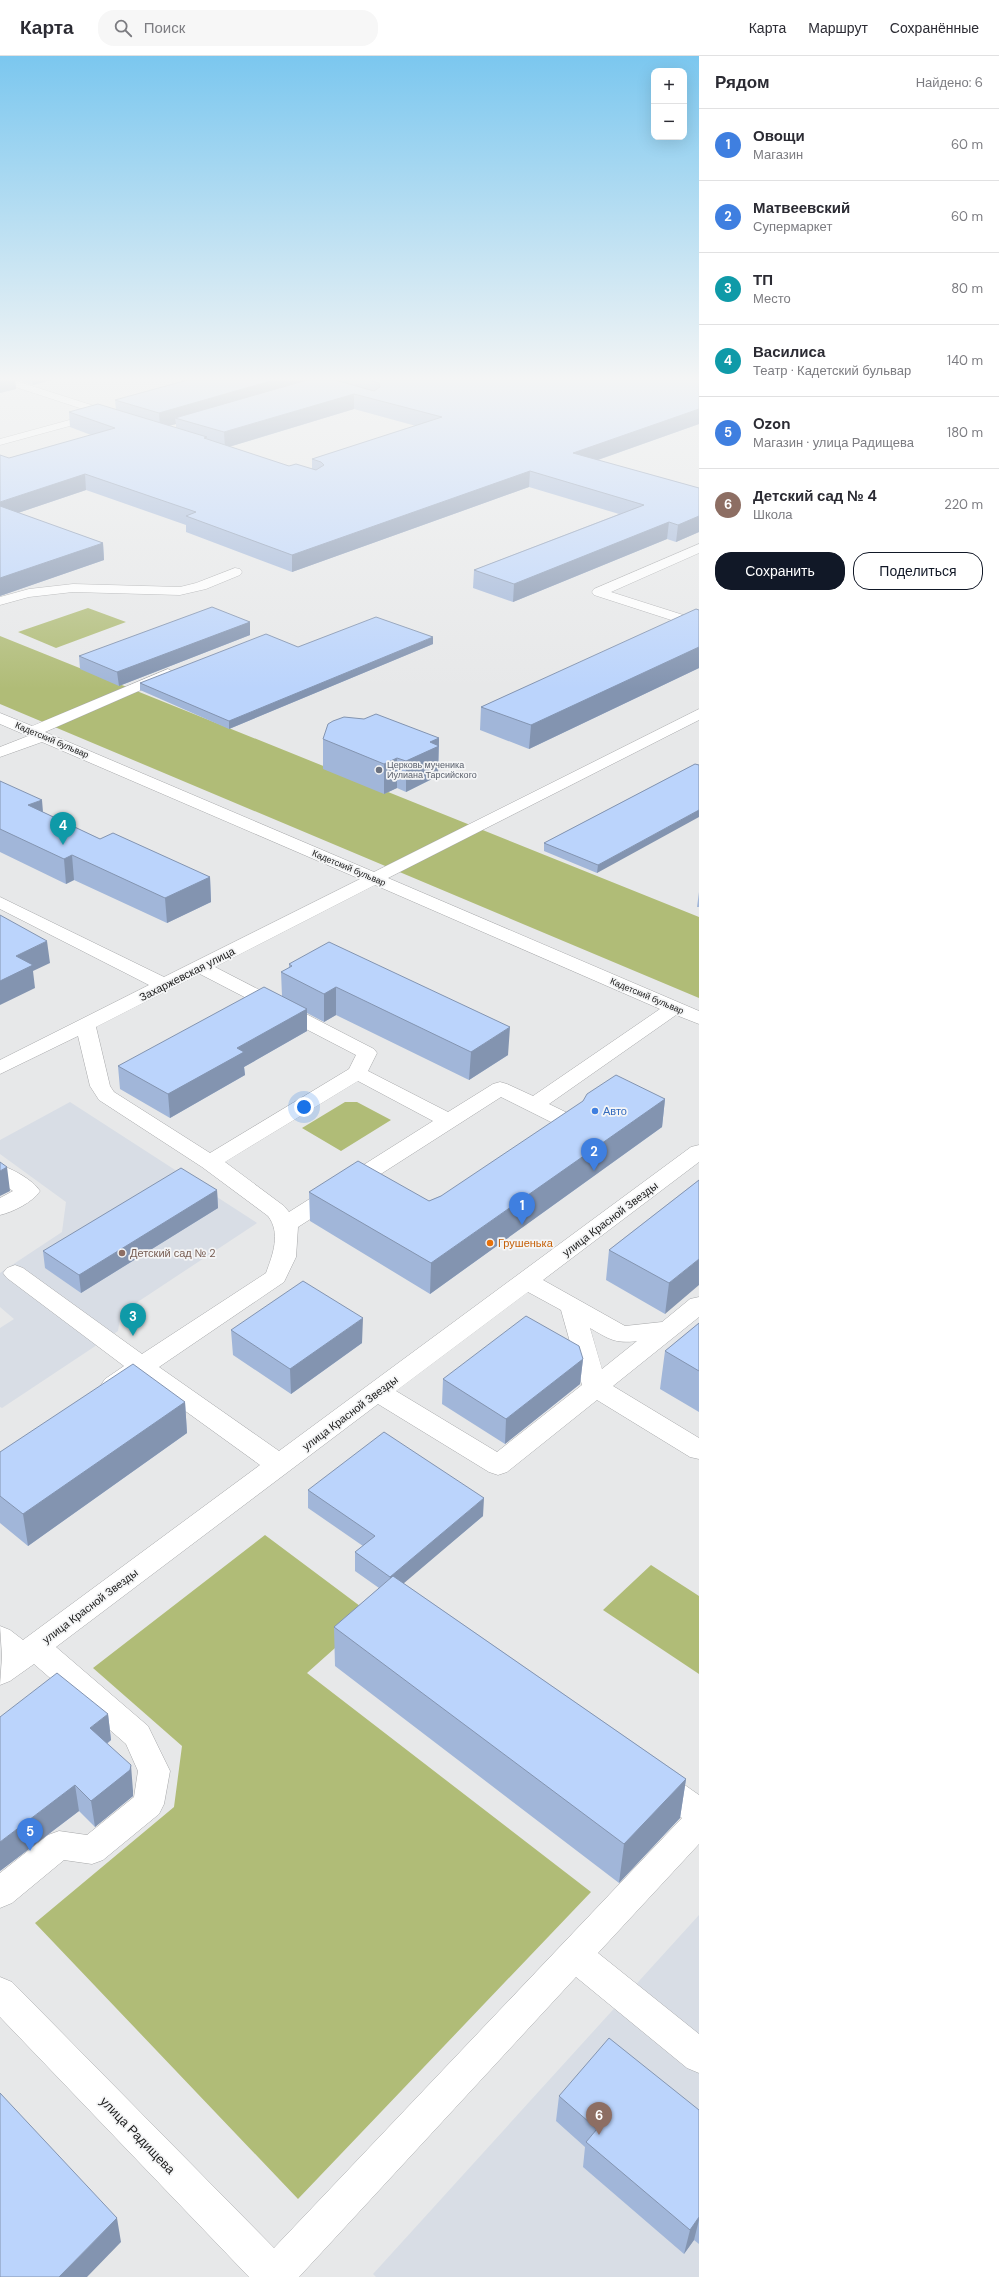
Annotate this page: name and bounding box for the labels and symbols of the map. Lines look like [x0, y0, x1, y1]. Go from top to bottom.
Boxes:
street label: Кадетский бульвар [13, 719, 91, 761]
place label: Церковь мученика Иулиана Тарсийского [387, 759, 477, 781]
marker: Церковь мученика Иулиана Тарсийского [374, 765, 384, 775]
pin: 4 [50, 812, 76, 845]
street label: Кадетский бульвар [310, 847, 388, 889]
street label: Захаржевская улица [137, 943, 238, 1004]
street label: Кадетский бульвар [608, 975, 686, 1017]
your location [294, 1097, 314, 1117]
place label: Авто [603, 1104, 627, 1118]
marker: Авто [590, 1106, 600, 1116]
pin: 2 [581, 1138, 607, 1171]
street label: улица Красной Звезды [559, 1178, 661, 1259]
pin: 1 [509, 1192, 535, 1225]
place label: Грушенька [498, 1236, 554, 1250]
marker: Грушенька [485, 1238, 495, 1248]
place label: Детский сад № 2 [130, 1246, 216, 1260]
marker: Детский сад № 2 [117, 1248, 127, 1258]
pin: 3 [120, 1303, 146, 1336]
street label: улица Красной Звезды [299, 1372, 401, 1453]
street label: улица Красной Звезды [39, 1565, 141, 1646]
pin: 5 [17, 1818, 43, 1851]
street label: улица Радищева [96, 2093, 179, 2178]
pin: 6 [586, 2102, 612, 2135]

